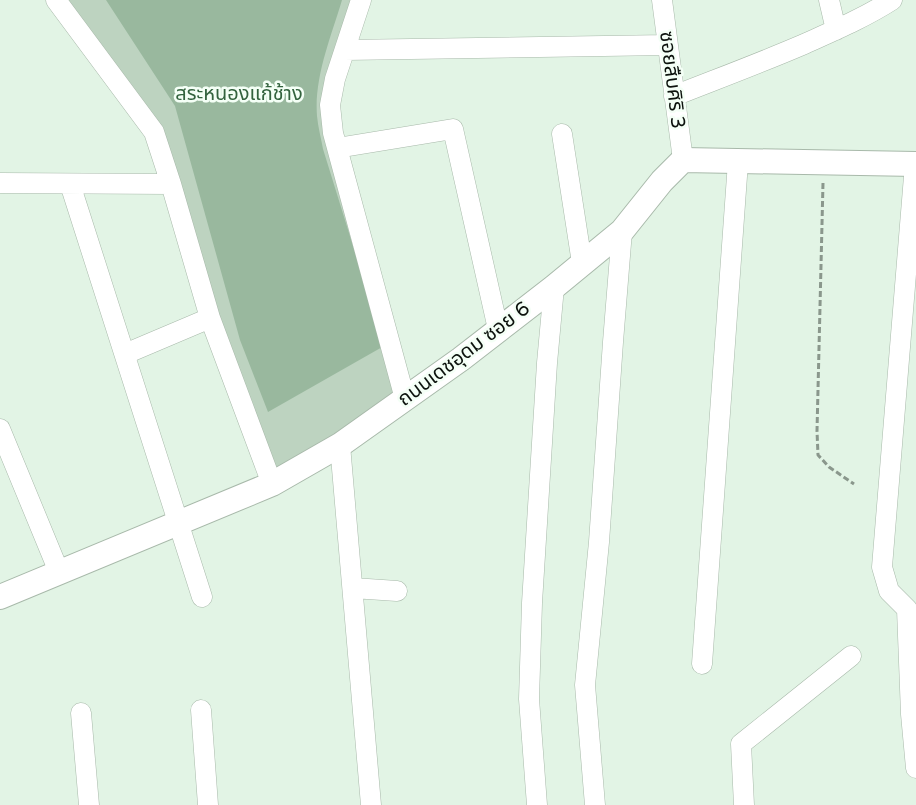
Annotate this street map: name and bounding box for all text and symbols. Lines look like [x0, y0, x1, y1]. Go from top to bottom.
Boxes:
street label: ซอยสืบศิริ 3 [654, 30, 690, 130]
park label: สระหนองแก้ช้าง [175, 82, 303, 106]
street label: ถนนเดชอุดม ซอย 6 [393, 297, 535, 411]

